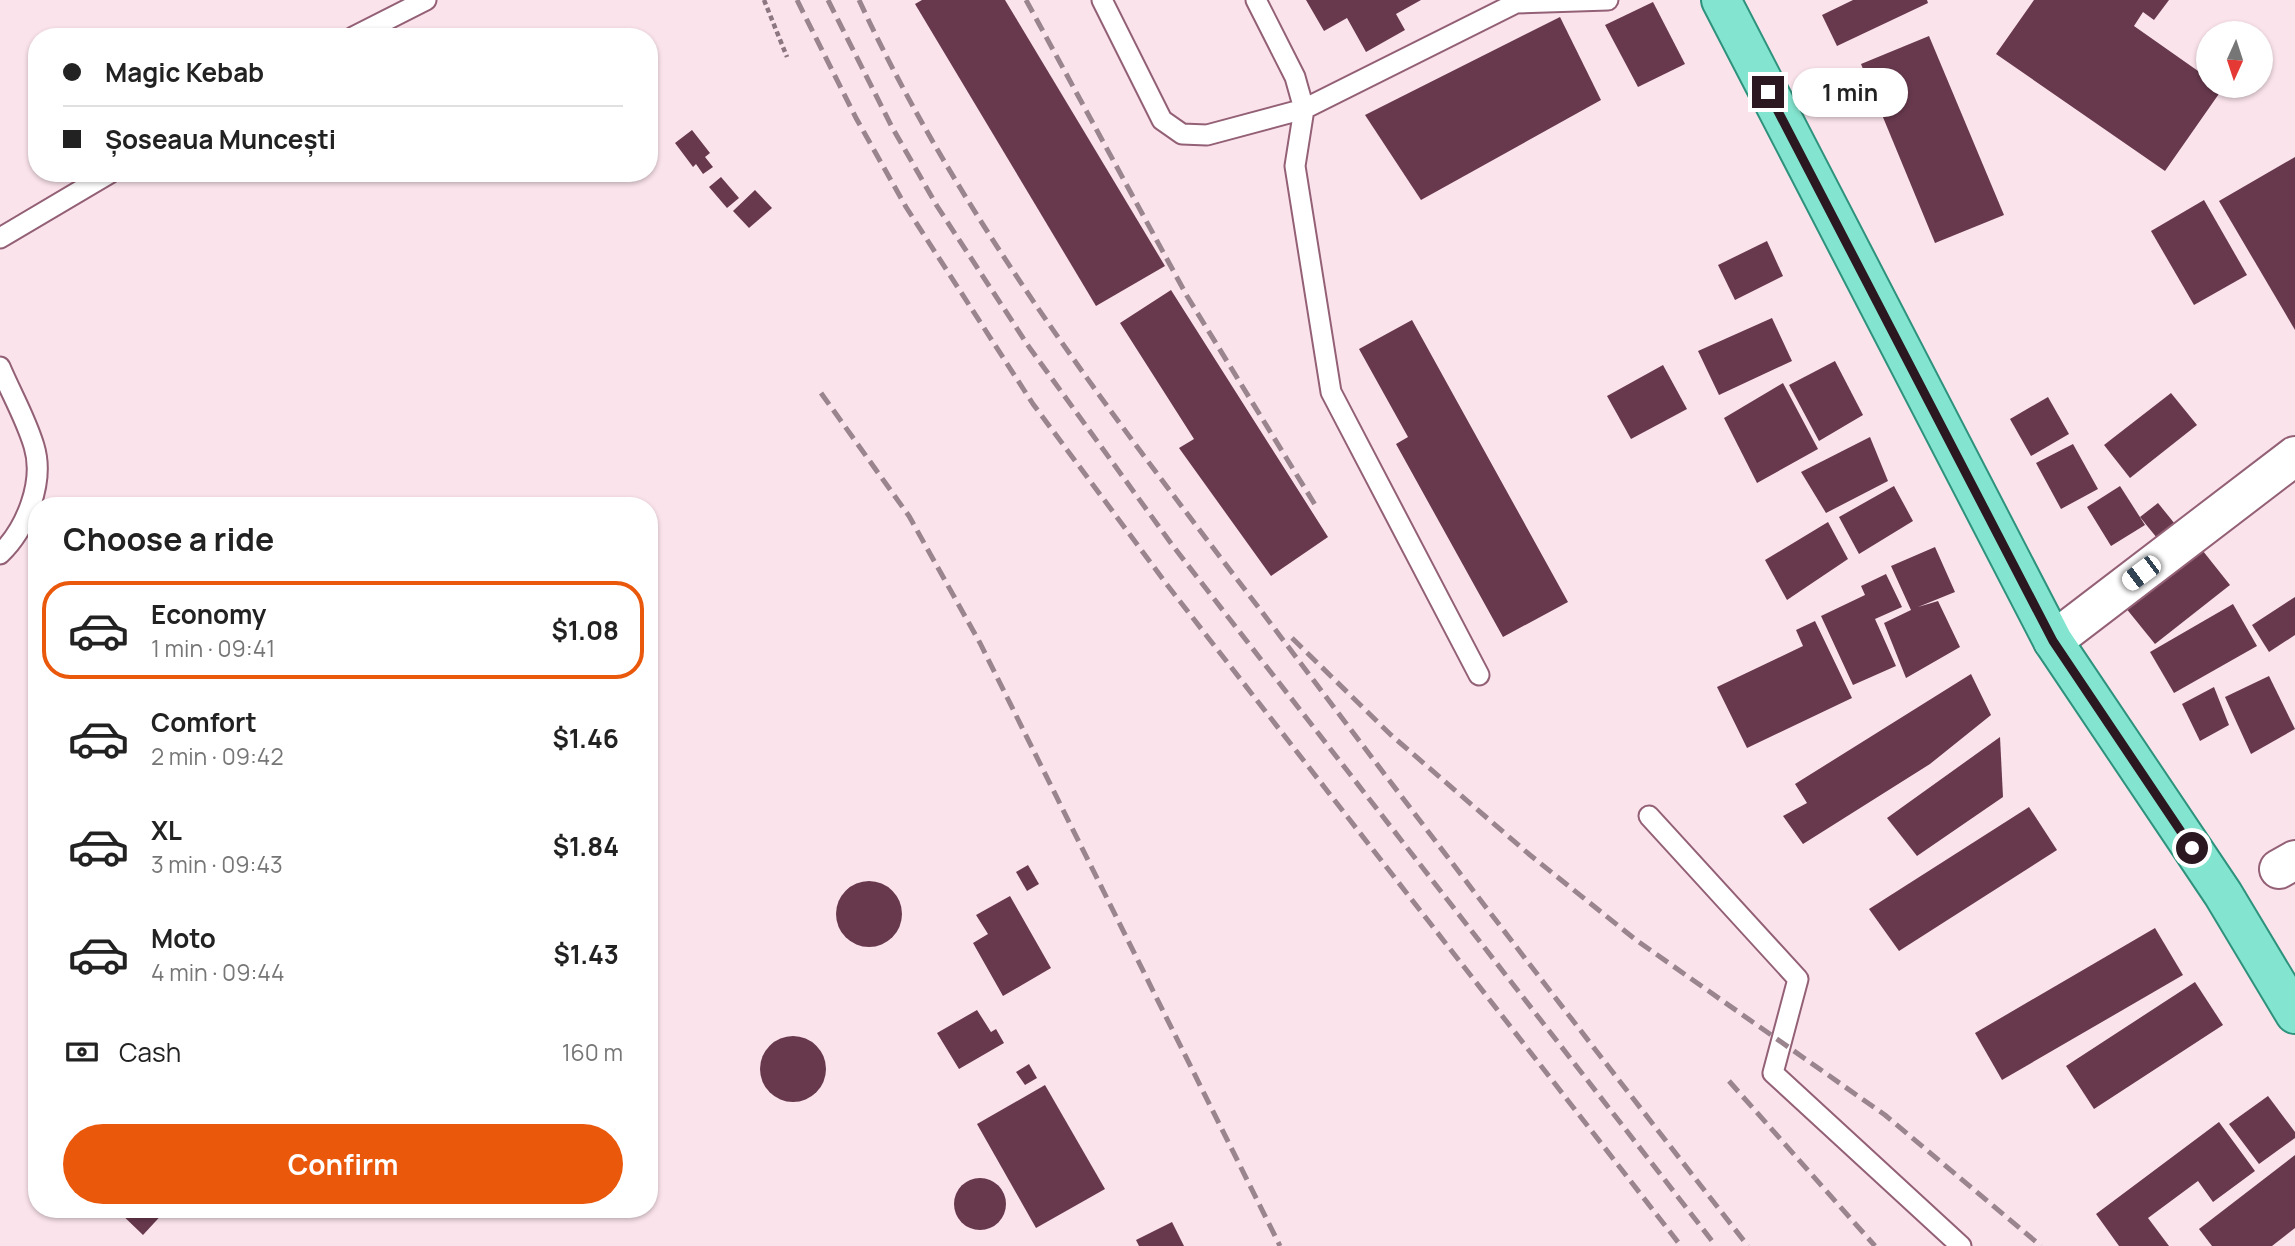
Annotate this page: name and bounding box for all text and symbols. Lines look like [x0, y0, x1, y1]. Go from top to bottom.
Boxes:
north arrow [2196, 21, 2273, 98]
map controls [2196, 21, 2273, 98]
text: Magic Kebab [105, 54, 264, 90]
callout: 1 min [1792, 68, 1908, 116]
route end [1752, 76, 1784, 108]
text: 1 min [1822, 76, 1878, 108]
text: Șoseaua Muncești [105, 121, 336, 157]
text: Choose a ride [63, 517, 274, 561]
car [2118, 552, 2165, 594]
text: Economy [151, 596, 266, 632]
icon: car [67, 599, 130, 662]
text: $1.08 [551, 612, 619, 648]
text: 1 min · 09:41 [151, 632, 275, 664]
text: Comfort [151, 704, 257, 740]
icon: car [67, 707, 130, 770]
text: $1.46 [552, 720, 619, 756]
text: 2 min · 09:42 [151, 740, 284, 772]
text: XL [151, 812, 182, 848]
icon: car [67, 815, 130, 878]
text: $1.84 [553, 828, 619, 864]
route start [2176, 832, 2208, 864]
text: 3 min · 09:43 [151, 848, 283, 880]
text: Moto [151, 920, 216, 956]
icon: car [67, 923, 130, 986]
text: $1.43 [553, 936, 619, 972]
text: 4 min · 09:44 [151, 956, 285, 988]
icon: cash [63, 1033, 101, 1071]
text: Cash [119, 1034, 181, 1070]
text: 160 m [562, 1036, 623, 1068]
button: Confirm [63, 1124, 623, 1204]

